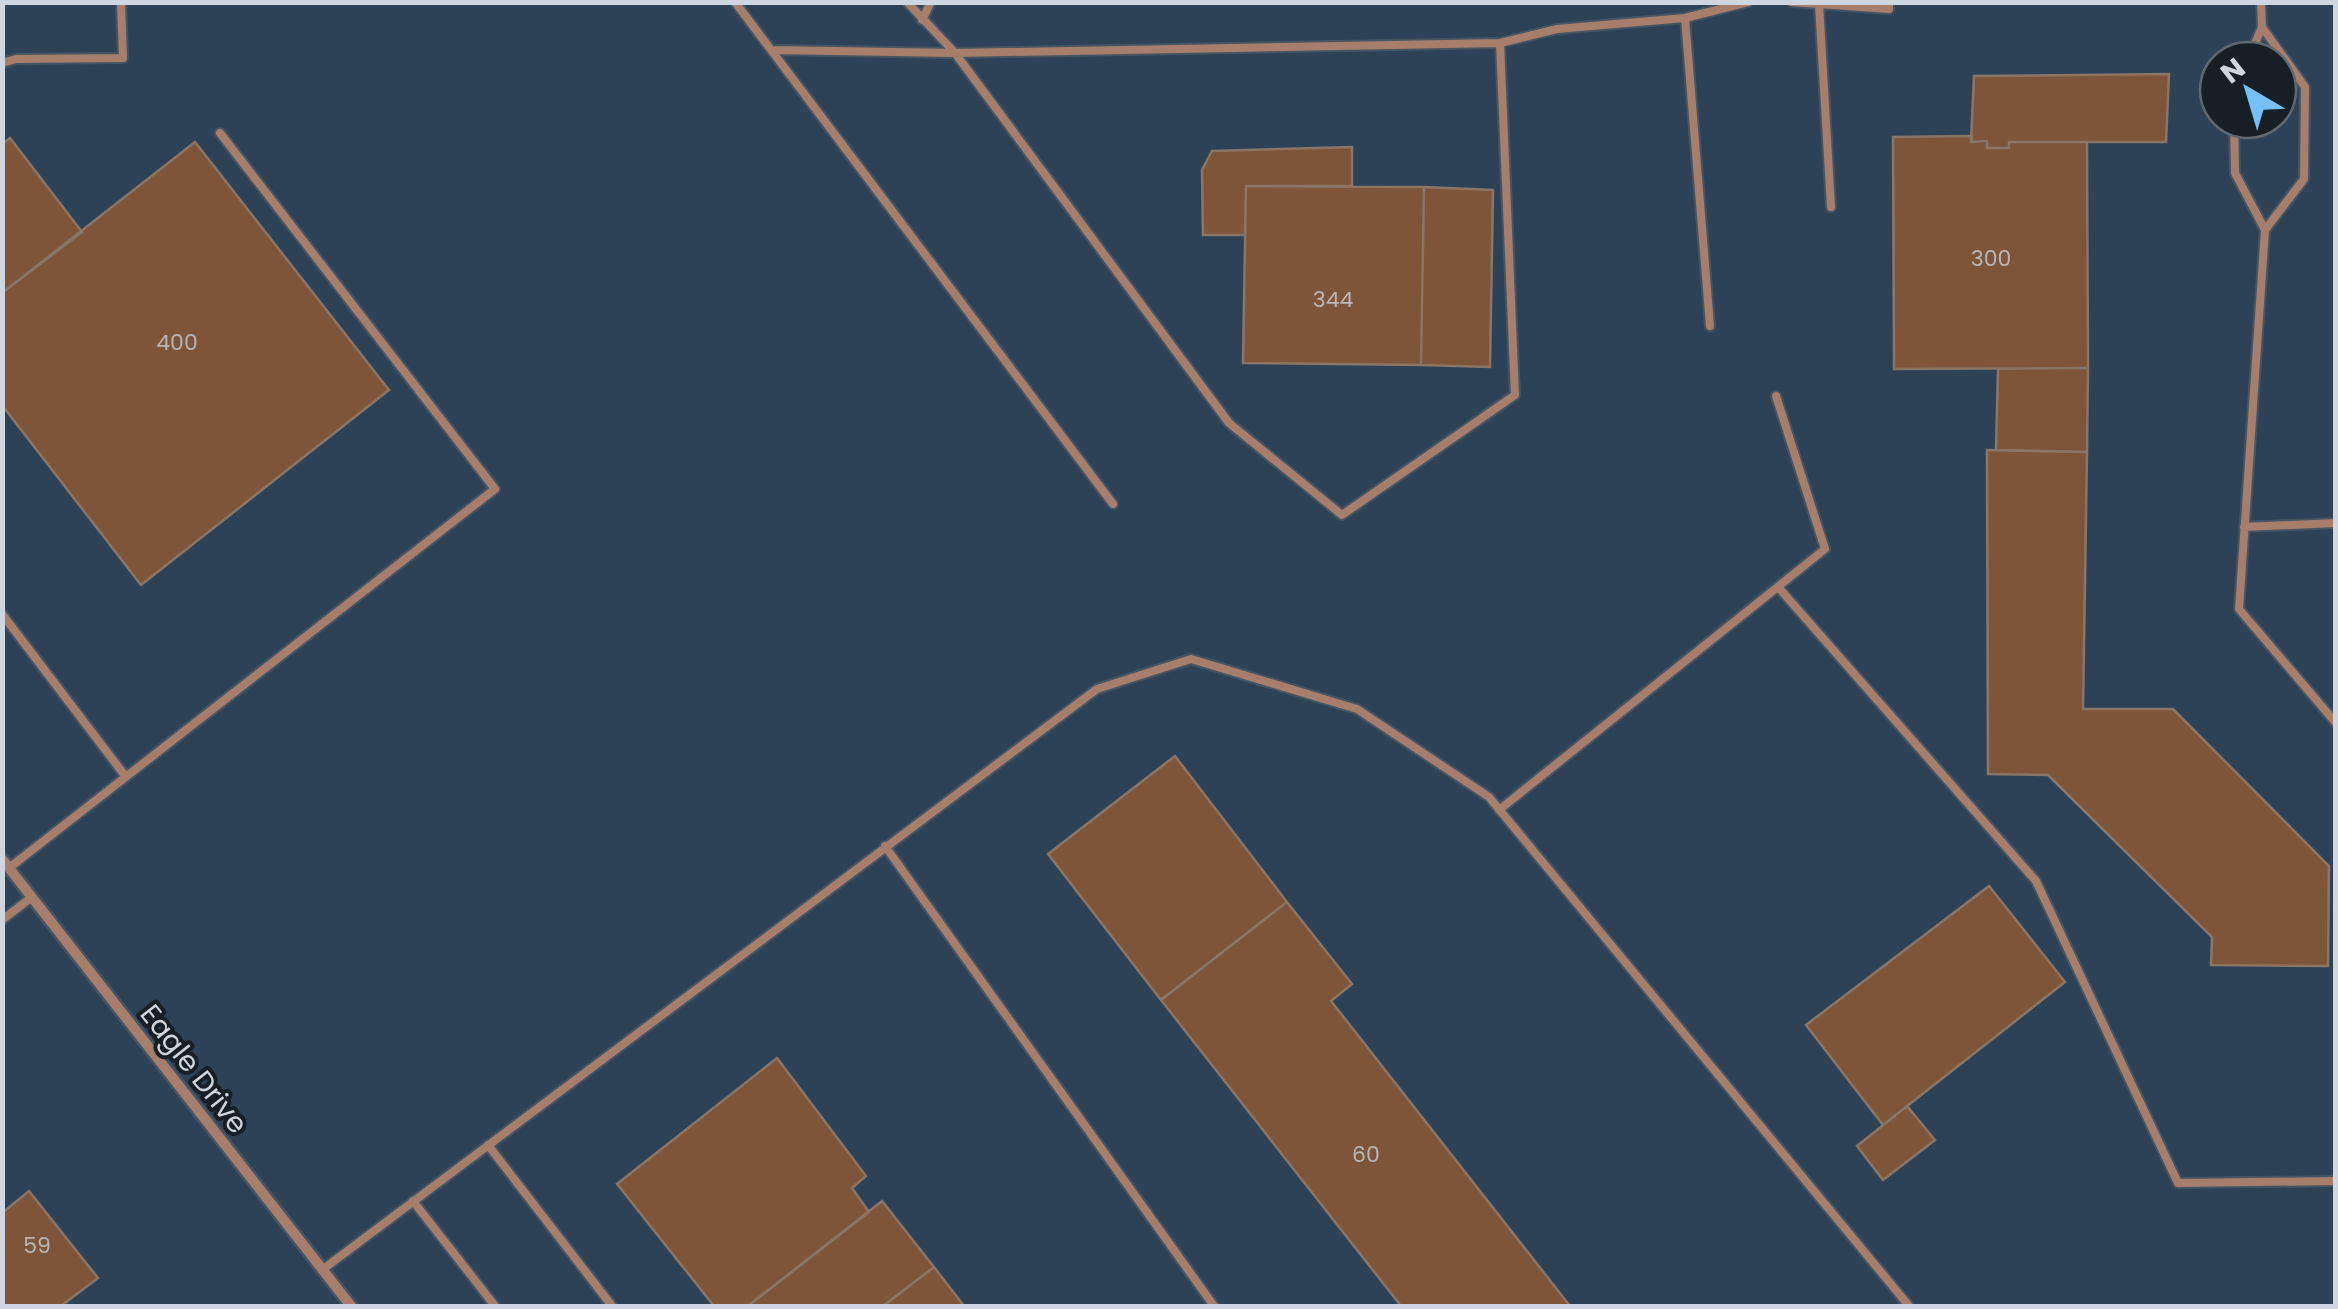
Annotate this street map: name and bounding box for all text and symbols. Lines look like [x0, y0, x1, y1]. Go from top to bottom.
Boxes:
north arrow [2198, 40, 2298, 140]
text: N [2213, 49, 2253, 93]
house number: 300 [1971, 243, 2011, 274]
house number: 344 [1313, 284, 1353, 315]
house number: 400 [156, 327, 198, 358]
street label: Eagle Drive [131, 996, 257, 1142]
house number: 60 [1352, 1139, 1380, 1170]
house number: 59 [23, 1230, 51, 1261]

